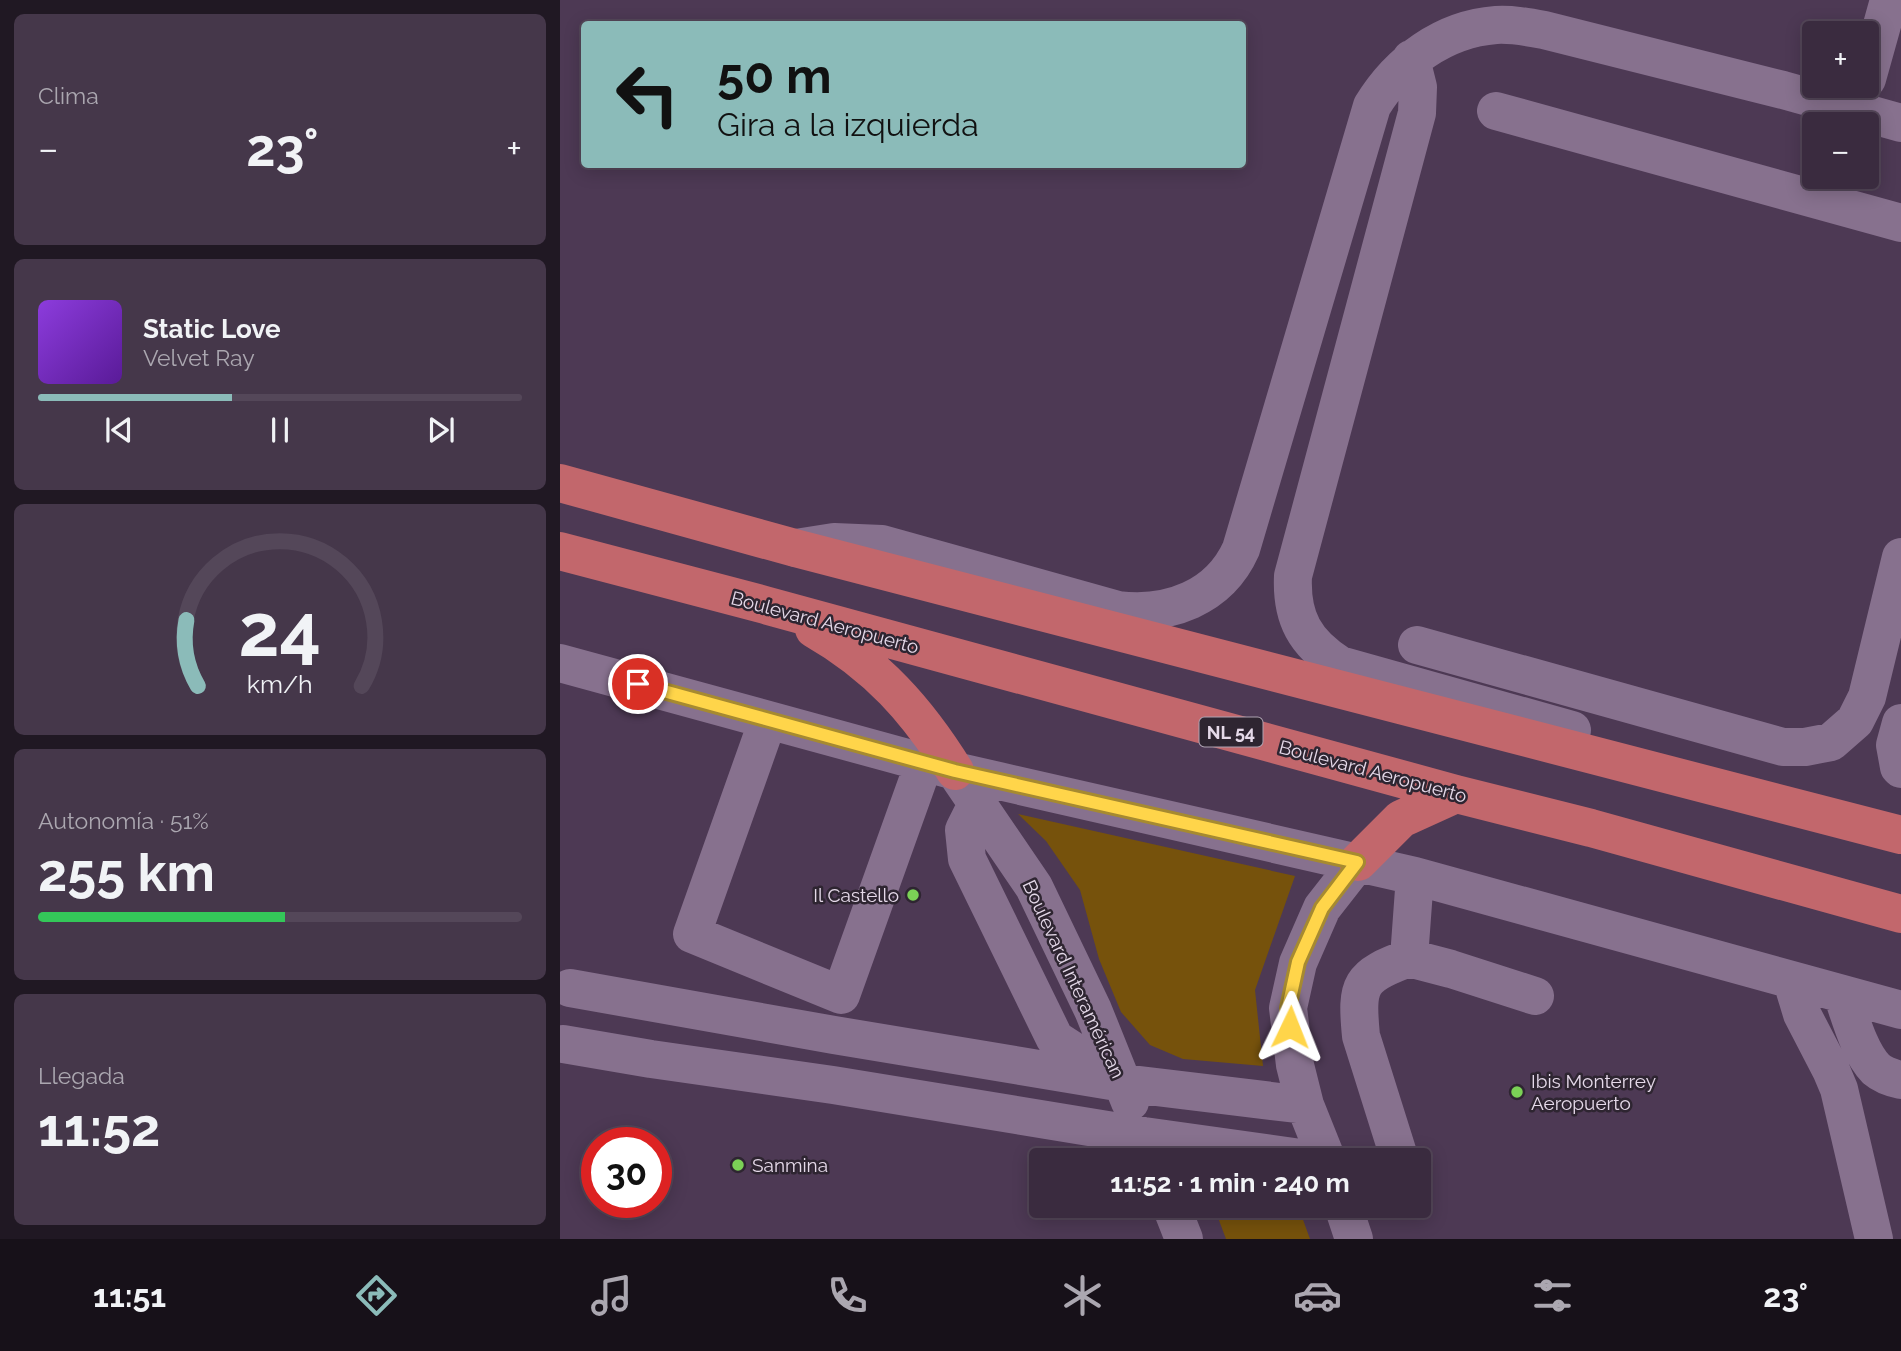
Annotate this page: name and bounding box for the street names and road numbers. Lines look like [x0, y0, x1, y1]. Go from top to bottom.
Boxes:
street label: Boulevard Aeropuerto [729, 586, 921, 658]
road number: NL 54 [1200, 718, 1262, 746]
street label: Boulevard Aeropuerto [1277, 735, 1469, 807]
street label: Boulevard Interamérican [1018, 877, 1130, 1081]

